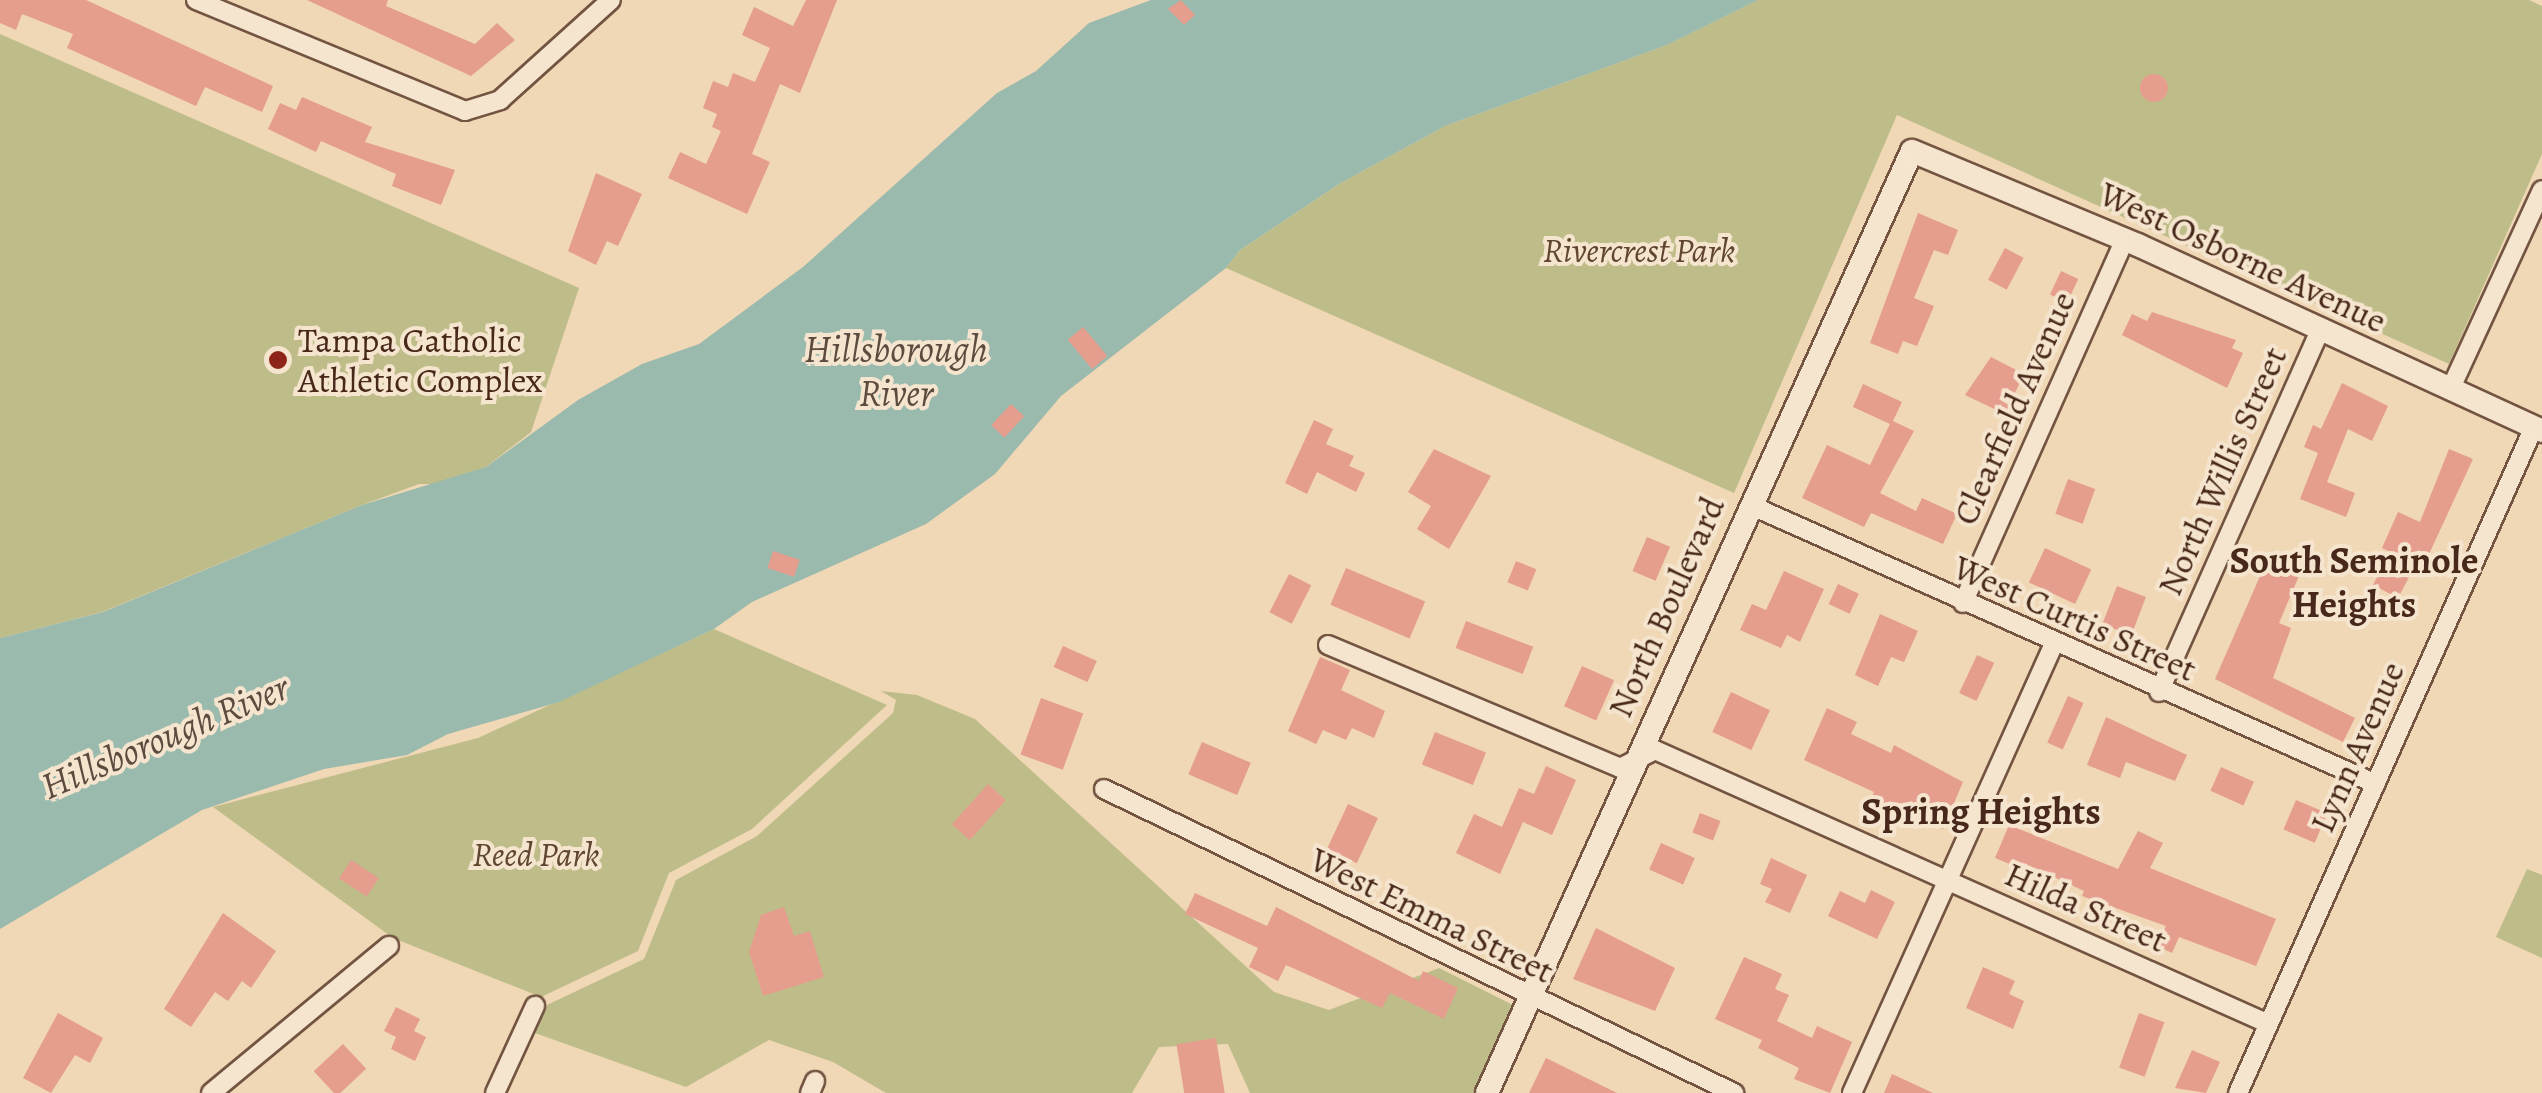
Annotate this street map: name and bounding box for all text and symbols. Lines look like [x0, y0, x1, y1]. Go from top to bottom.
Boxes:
street label: West Osborne Avenue [2093, 172, 2393, 342]
park label: Rivercrest Park [1543, 229, 1735, 271]
street label: Clearfield Avenue [1944, 285, 2084, 531]
place label: Tampa Catholic Athletic Complex [298, 319, 542, 401]
water label: Hillsborough River [804, 327, 988, 416]
street label: North Willis Street [2148, 340, 2296, 602]
marker: Tampa Catholic Athletic Complex [267, 349, 289, 371]
street label: North Boulevard [1599, 490, 1733, 724]
district label: South Seminole Heights [2229, 538, 2479, 628]
street label: West Curtis Street [1947, 546, 2203, 690]
street label: Lynn Avenue [2301, 655, 2413, 839]
water label: Hillsborough River [34, 664, 296, 810]
district label: Spring Heights [1861, 789, 2101, 835]
park label: Reed Park [472, 833, 600, 875]
street label: West Emma Street [1304, 838, 1560, 992]
street label: Hilda Street [1999, 853, 2173, 961]

